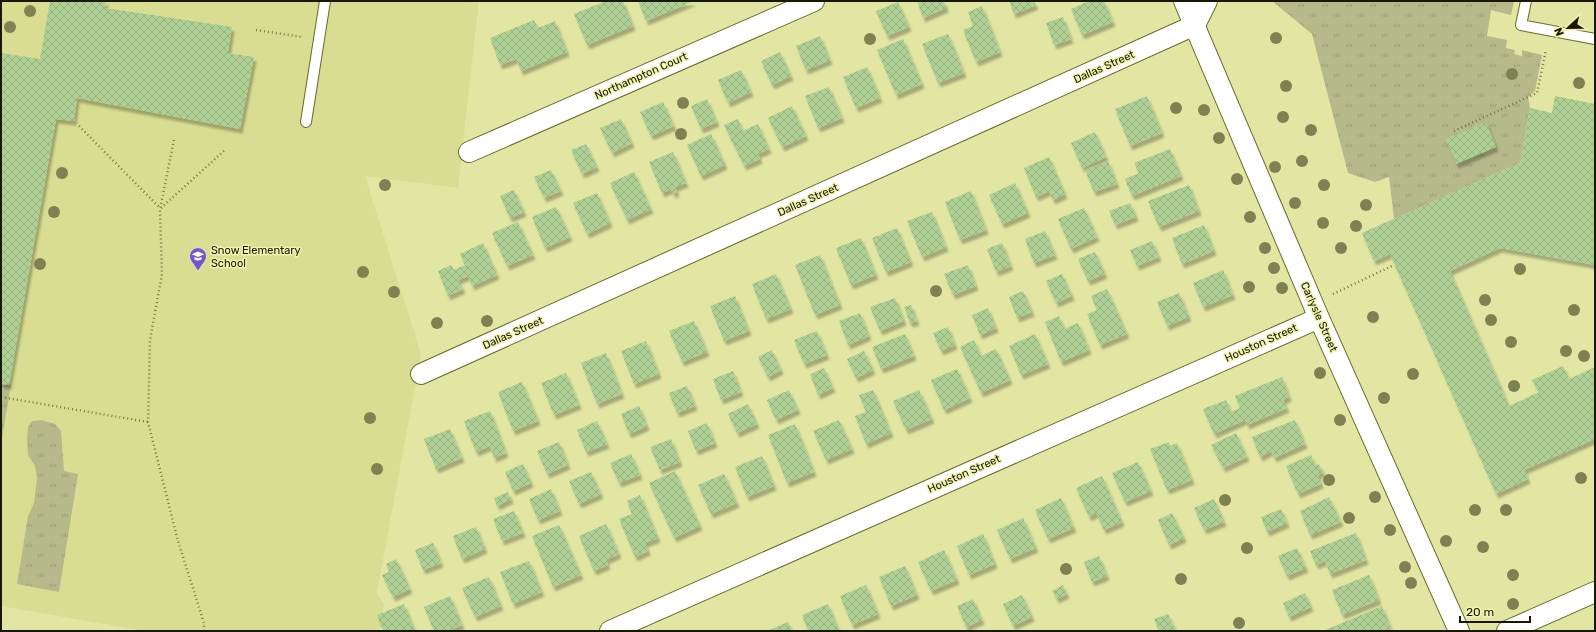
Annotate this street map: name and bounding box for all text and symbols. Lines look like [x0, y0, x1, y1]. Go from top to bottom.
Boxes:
north arrow [1548, 8, 1588, 48]
text: N [1552, 25, 1567, 38]
street label: Dallas Street [1072, 48, 1137, 86]
street label: Northampton Court [593, 49, 690, 102]
street label: Dallas Street [776, 181, 841, 219]
place label: Snow Elementary School [211, 244, 301, 270]
school or university icon: Snow Elementary School [188, 246, 208, 271]
street label: Carlysle Street [1298, 280, 1340, 355]
street label: Dallas Street [481, 314, 546, 352]
street label: Houston Street [1223, 321, 1300, 365]
street label: Houston Street [926, 452, 1003, 496]
scale bar [1460, 598, 1530, 624]
text: 20 m [1466, 605, 1494, 619]

